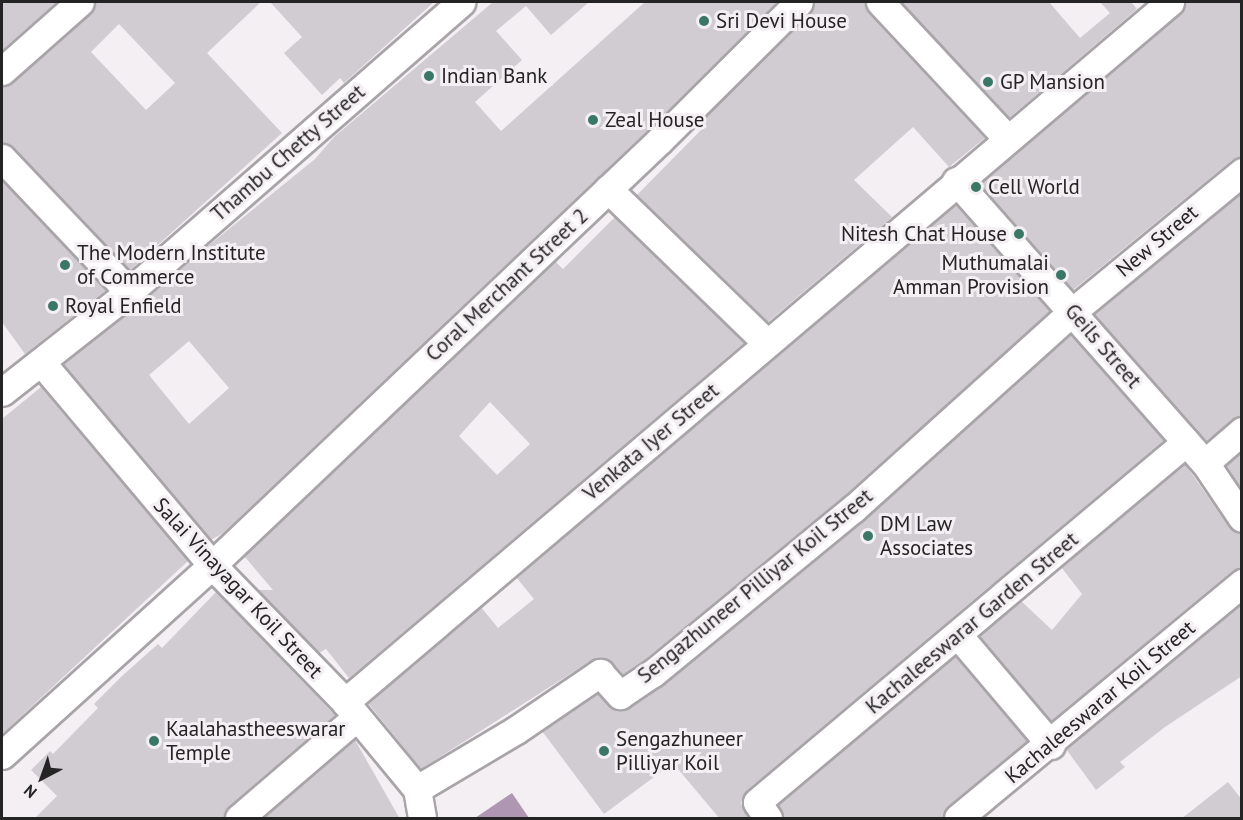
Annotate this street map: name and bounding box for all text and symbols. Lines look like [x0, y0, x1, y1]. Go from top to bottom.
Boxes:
place label: Sri Devi House [716, 8, 847, 34]
marker: Sri Devi House [697, 14, 711, 28]
place label: Indian Bank [441, 63, 547, 89]
marker: Indian Bank [422, 69, 436, 83]
place label: GP Mansion [1000, 69, 1106, 95]
marker: GP Mansion [981, 75, 995, 89]
street label: Thambu Chetty Street [206, 79, 370, 227]
place label: Zeal House [605, 107, 704, 133]
marker: Zeal House [586, 113, 600, 127]
place label: Cell World [988, 174, 1080, 200]
marker: Cell World [969, 180, 983, 194]
street label: New Street [1111, 199, 1203, 283]
street label: Coral Merchant Street 2 [421, 203, 593, 367]
place label: Nitesh Chat House [841, 221, 1007, 247]
marker: Nitesh Chat House [1012, 227, 1026, 241]
place label: The Modern Institute of Commerce [77, 240, 266, 290]
place label: Muthumalai Amman Provision [893, 250, 1049, 300]
marker: The Modern Institute of Commerce [58, 258, 72, 272]
marker: Muthumalai Amman Provision [1054, 268, 1068, 282]
place label: Royal Enfield [65, 293, 182, 319]
marker: Royal Enfield [46, 299, 60, 313]
street label: Geils Street [1060, 299, 1146, 393]
street label: Venkata Iyer Street [578, 378, 724, 506]
street label: Sengazhuneer Pilliyar Koil Street [633, 483, 877, 689]
street label: Salai Vinayagar Koil Street [148, 493, 328, 683]
place label: DM Law Associates [880, 511, 973, 561]
street label: Kachaleeswarar Garden Street [861, 527, 1083, 719]
marker: DM Law Associates [861, 529, 875, 543]
street label: Kachaleeswarar Koil Street [1000, 615, 1200, 789]
place label: Kaalahastheeswarar Temple [166, 716, 345, 766]
place label: Sengazhuneer Pilliyar Koil [616, 726, 743, 776]
marker: Kaalahastheeswarar Temple [147, 734, 161, 748]
marker: Sengazhuneer Pilliyar Koil [597, 744, 611, 758]
north arrow [12, 748, 72, 808]
text: N [20, 781, 41, 803]

